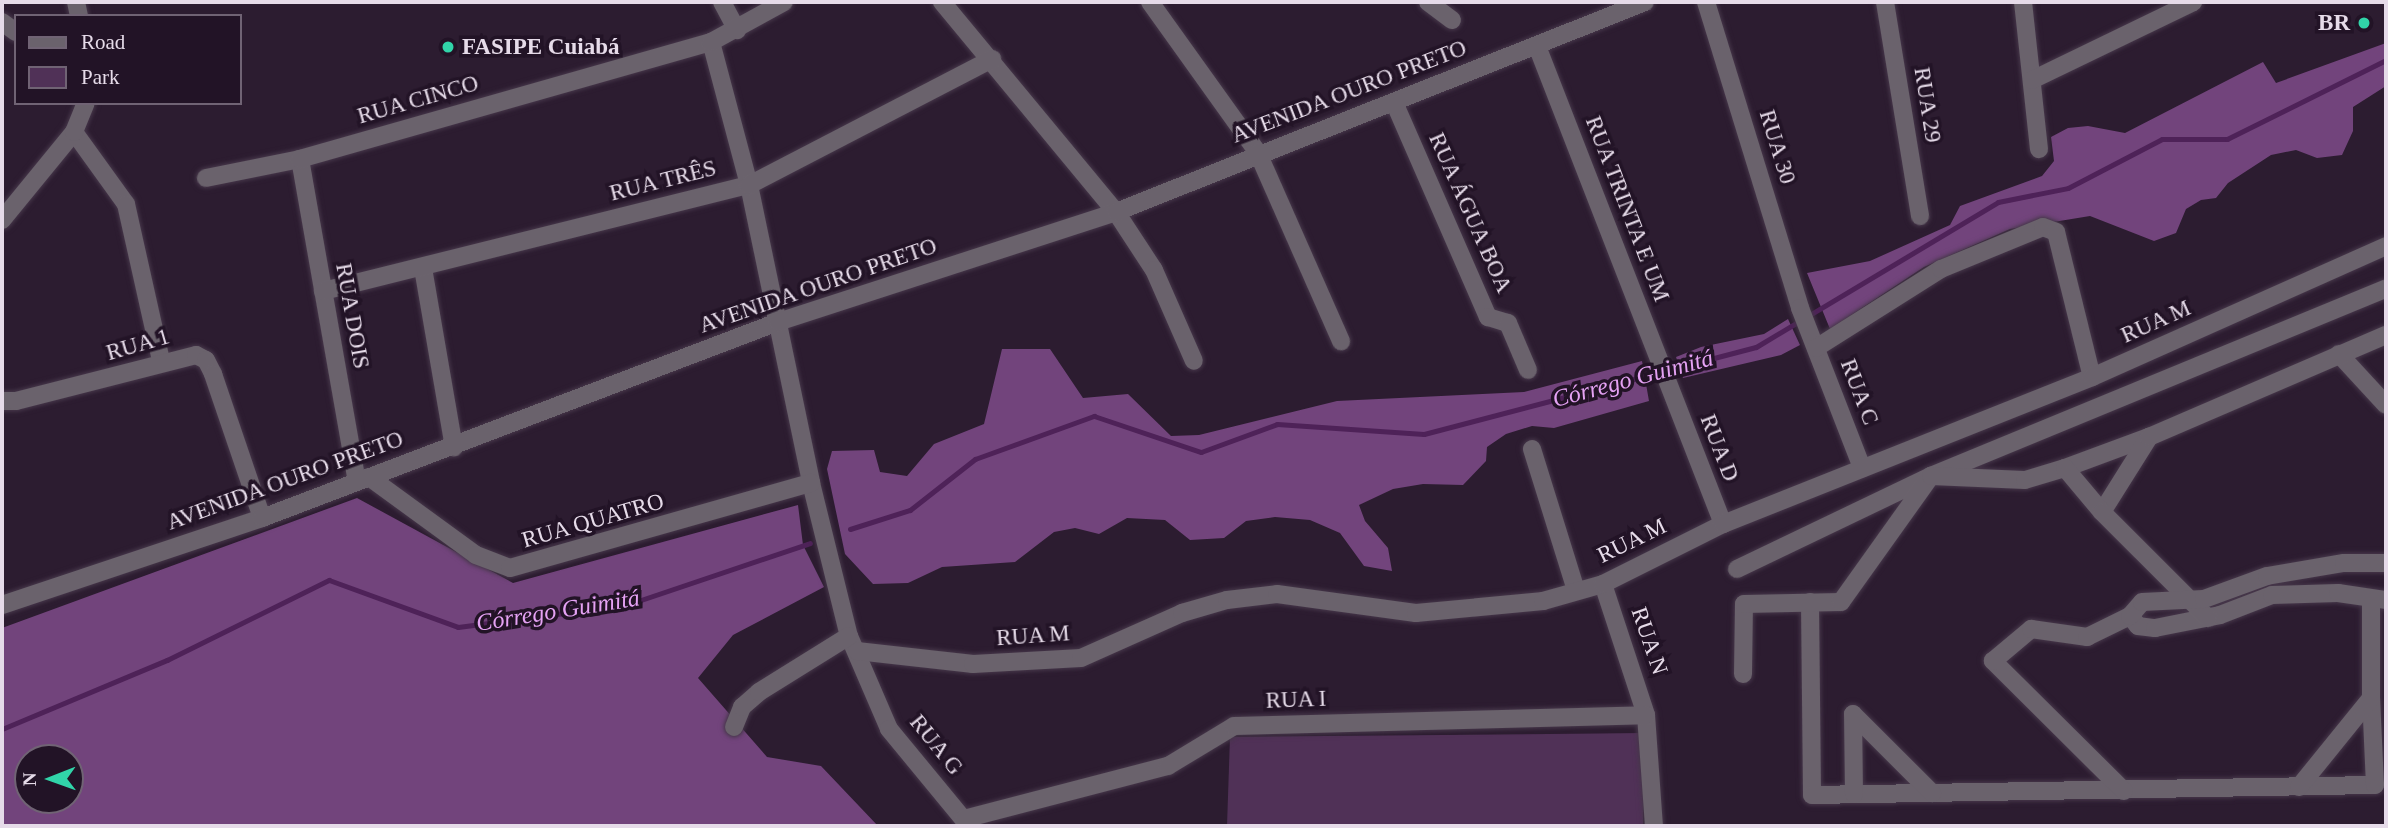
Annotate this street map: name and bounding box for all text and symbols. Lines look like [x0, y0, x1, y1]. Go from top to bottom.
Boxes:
place label: BR [2318, 9, 2350, 37]
legend [14, 14, 242, 105]
marker: BR [2356, 15, 2372, 31]
text: Road [81, 30, 125, 54]
place label: FASIPE Cuiabá [462, 33, 619, 61]
street label: AVENIDA OURO PRETO [1227, 34, 1471, 150]
marker: FASIPE Cuiabá [440, 39, 456, 55]
text: Park [81, 65, 120, 89]
street label: RUA 29 [1907, 65, 1947, 145]
street label: RUA CINCO [354, 69, 482, 131]
street label: RUA 30 [1753, 106, 1801, 188]
street label: RUA TRINTA E UM [1578, 111, 1676, 307]
street label: RUA ÁGUA BOA [1422, 127, 1518, 299]
street label: RUA TRÊS [606, 154, 720, 208]
street label: AVENIDA OURO PRETO [695, 232, 941, 340]
street label: RUA DOIS [329, 260, 375, 372]
street label: RUA M [2116, 294, 2196, 350]
street label: RUA 1 [103, 323, 173, 367]
water label: Córrego Guimitá [1550, 344, 1716, 414]
street label: RUA C [1834, 355, 1884, 429]
street label: RUA D [1693, 410, 1745, 486]
street label: AVENIDA OURO PRETO [162, 425, 408, 537]
street label: RUA QUATRO [518, 487, 668, 555]
street label: RUA M [1592, 512, 1672, 570]
water label: Córrego Guimitá [474, 584, 642, 638]
street label: RUA N [1624, 603, 1674, 679]
street label: RUA M [995, 620, 1071, 652]
street label: RUA I [1265, 685, 1327, 715]
street label: RUA G [903, 709, 969, 781]
north arrow [14, 744, 84, 814]
text: N [19, 772, 40, 786]

